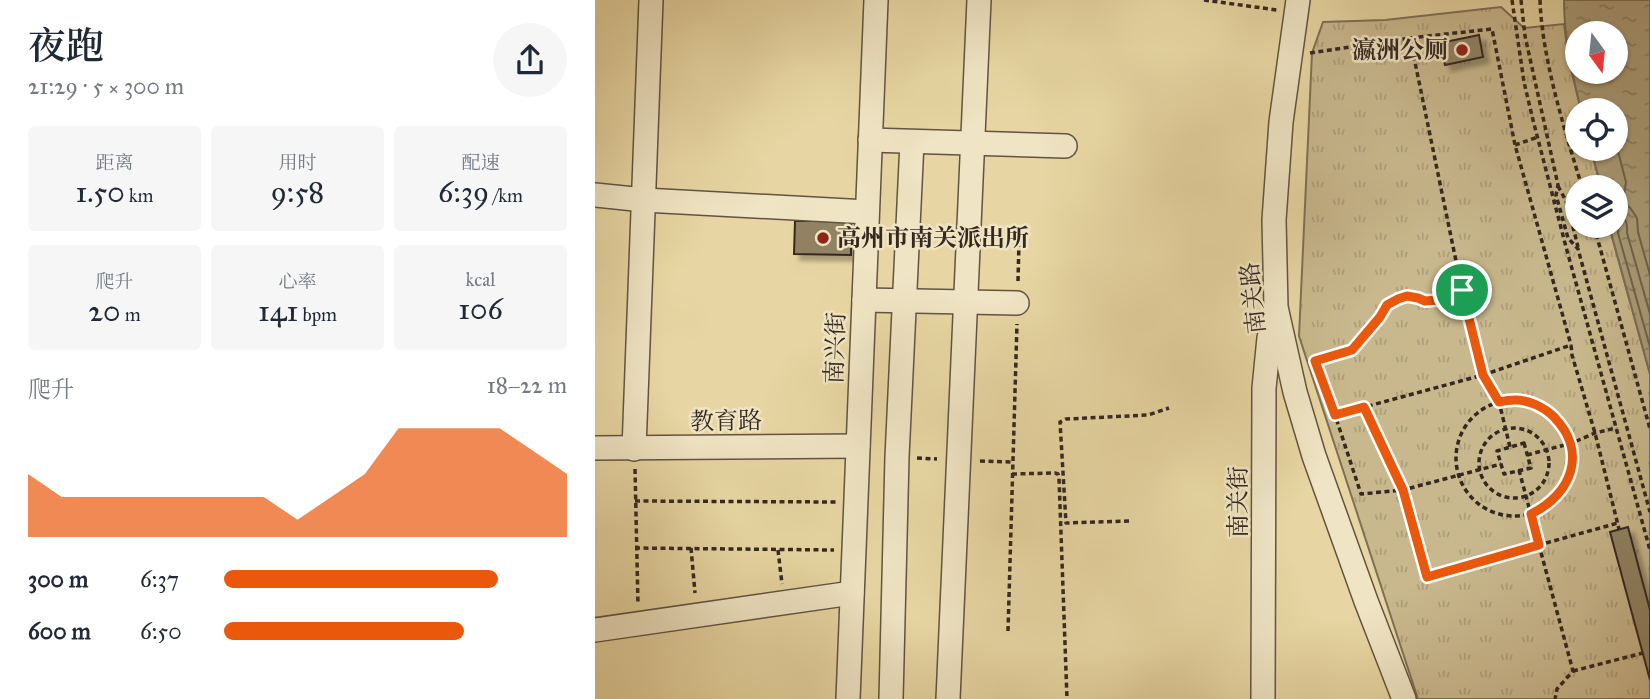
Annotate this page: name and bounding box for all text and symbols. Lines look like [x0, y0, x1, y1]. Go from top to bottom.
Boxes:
north arrow [1565, 21, 1627, 84]
map controls [1565, 21, 1628, 238]
text: 夜跑 [28, 23, 104, 69]
button: share [493, 23, 567, 97]
place label: 瀛洲公厕 [1352, 35, 1448, 65]
marker: 瀛洲公厕 [1454, 42, 1470, 58]
text: 21:29 · 5 × 300 m [28, 72, 184, 100]
button: locate [1565, 98, 1628, 161]
text: 距离 [95, 151, 134, 174]
text: 用时 [278, 151, 317, 174]
text: 配速 [461, 151, 500, 174]
text: 1.50 [76, 174, 125, 210]
text: 9:58 [271, 174, 324, 210]
text: 6:39 [438, 174, 489, 210]
button: layers [1565, 175, 1628, 238]
text: km [125, 184, 153, 207]
text: /km [489, 184, 523, 207]
place label: 高州市南关派出所 [837, 223, 1029, 253]
marker: 高州市南关派出所 [815, 230, 831, 246]
pin [1432, 260, 1492, 320]
street label: 南关路 [1234, 261, 1272, 335]
text: kcal [466, 268, 495, 291]
text: 爬升 [95, 270, 134, 293]
text: 心率 [278, 270, 317, 293]
icon: arrive [1443, 271, 1481, 309]
text: 106 [458, 291, 503, 327]
text: 20 [88, 293, 121, 329]
text: 141 [258, 293, 298, 329]
text: m [121, 303, 141, 326]
text: bpm [298, 303, 337, 326]
street label: 南兴街 [819, 311, 851, 385]
text: 18–22 m [487, 371, 567, 399]
text: 爬升 [28, 375, 74, 403]
street label: 教育路 [690, 405, 762, 437]
street label: 南关街 [1223, 466, 1253, 538]
text: 300 m [28, 565, 88, 593]
text: 6:37 [140, 565, 179, 593]
text: 600 m [28, 617, 91, 645]
text: 6:50 [140, 617, 182, 645]

